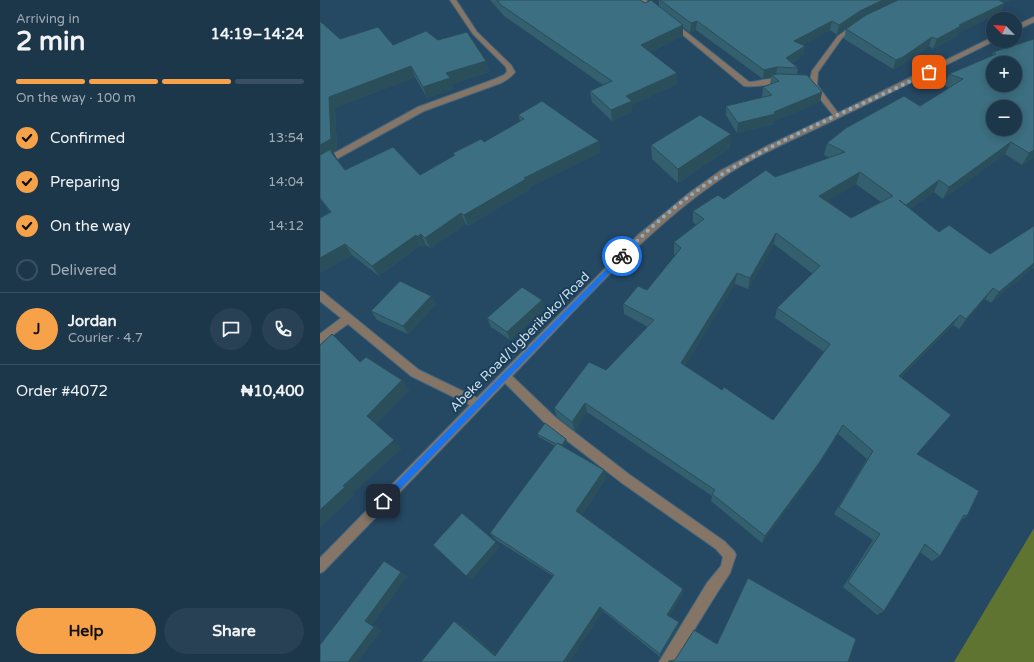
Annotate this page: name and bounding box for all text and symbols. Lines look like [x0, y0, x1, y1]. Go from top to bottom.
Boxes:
text: Arriving in [16, 11, 80, 27]
north arrow [986, 12, 1022, 48]
map controls [986, 12, 1022, 136]
text: 14:19–14:24 [211, 25, 304, 43]
text: 2 min [16, 26, 85, 57]
pin [912, 55, 946, 89]
button: + [986, 56, 1022, 92]
icon: bag [918, 61, 940, 83]
text: On the way · 100 m [16, 90, 136, 106]
button: − [986, 100, 1022, 136]
icon: check [16, 127, 38, 149]
text: Confirmed [50, 129, 125, 147]
text: 13:54 [268, 130, 304, 146]
icon: check [16, 171, 38, 193]
text: Preparing [50, 173, 120, 191]
text: 14:04 [268, 174, 304, 190]
icon: check [16, 215, 38, 237]
text: On the way [50, 217, 130, 235]
text: 14:12 [268, 218, 304, 234]
courier [602, 236, 642, 276]
icon: bike [611, 245, 633, 267]
text: Delivered [50, 261, 117, 279]
street label: Abeke Road/Ugberikoko/Road [447, 269, 593, 415]
button: chat [210, 308, 252, 350]
button: phone [262, 308, 304, 350]
text: Jordan [68, 312, 117, 330]
text: J [34, 320, 41, 338]
text: Courier · 4.7 [68, 330, 143, 346]
text: Order #4072 [16, 382, 108, 400]
text: ₦10,400 [241, 382, 304, 400]
pin [366, 484, 400, 518]
icon: home [372, 490, 394, 512]
button: Help [16, 608, 156, 654]
button: Share [164, 608, 304, 654]

